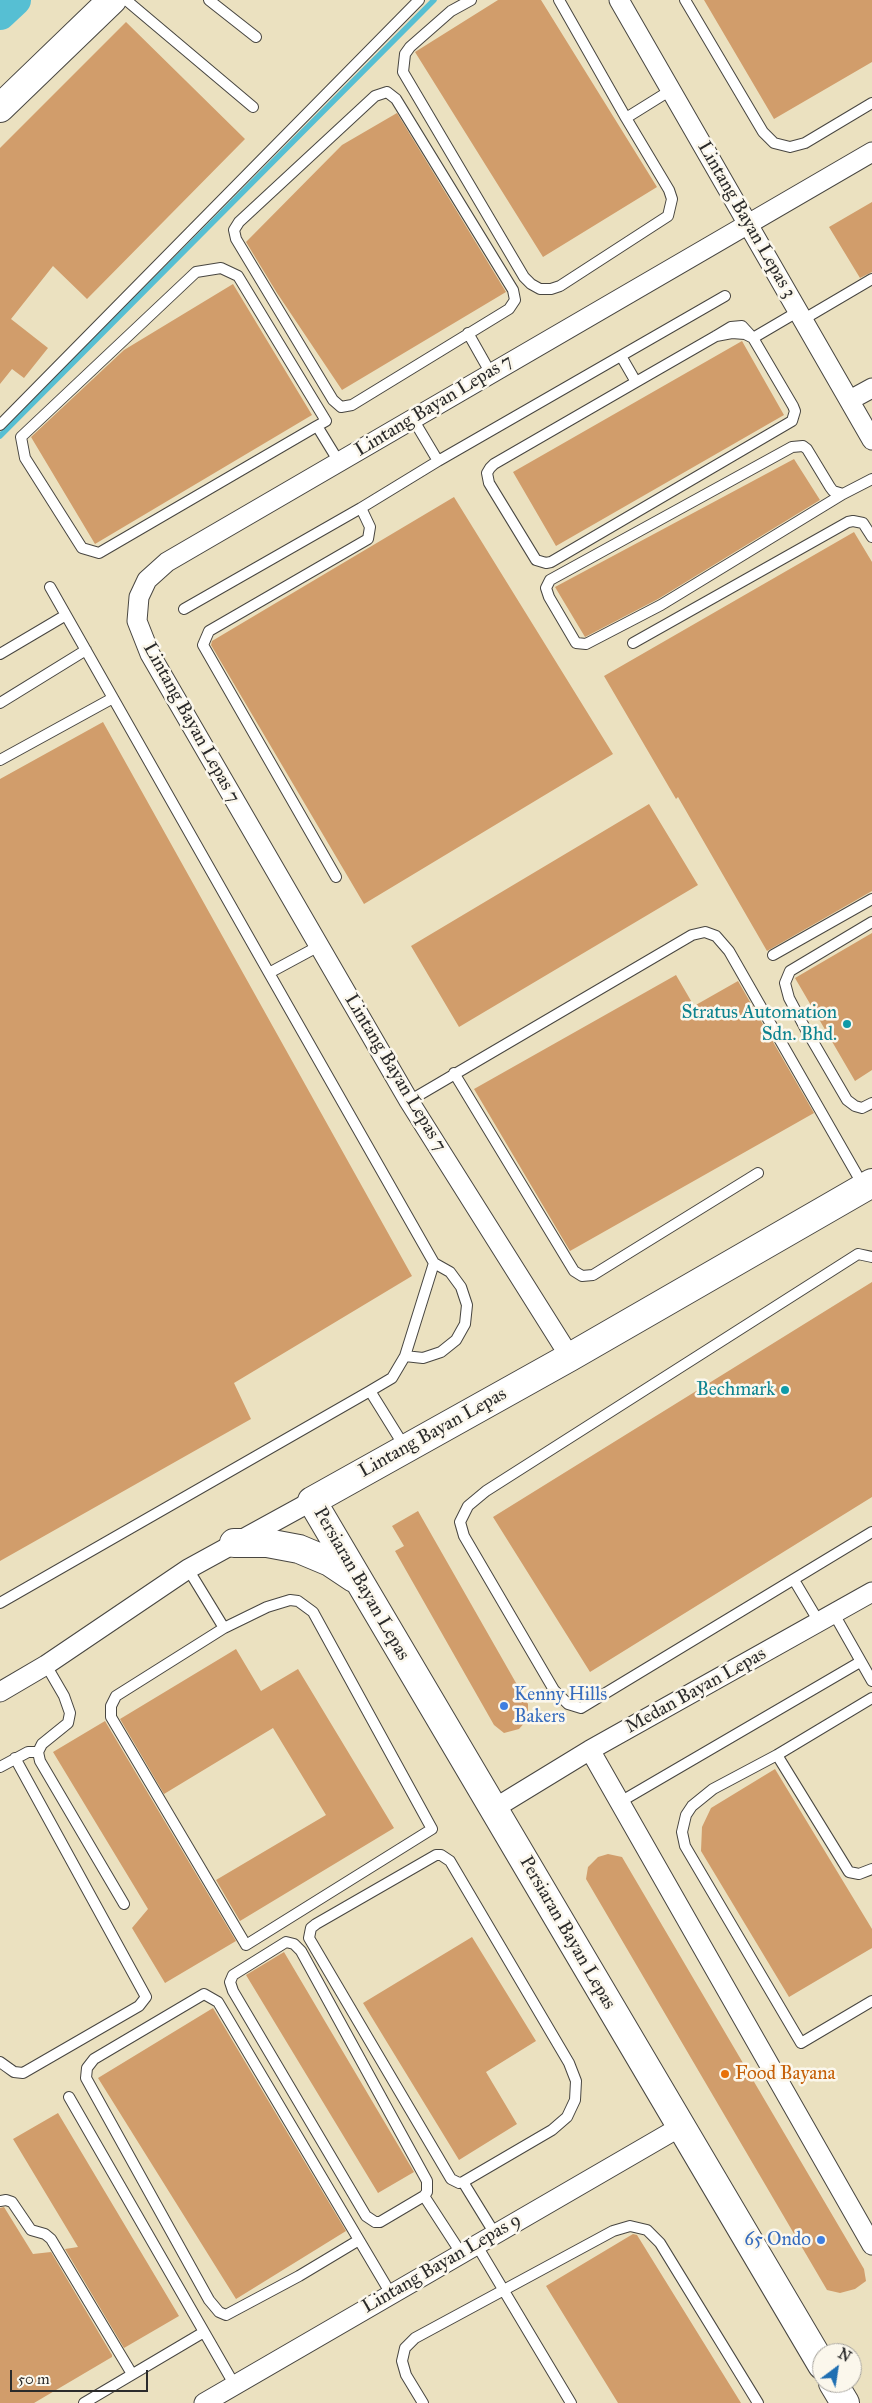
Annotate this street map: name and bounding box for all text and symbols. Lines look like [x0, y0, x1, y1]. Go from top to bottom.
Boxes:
street label: Lintang Bayan Lepas 3 [692, 138, 800, 302]
street label: Lintang Bayan Lepas 7 [351, 350, 517, 462]
street label: Lintang Bayan Lepas 7 [137, 639, 245, 807]
street label: Lintang Bayan Lepas 7 [339, 990, 451, 1156]
place label: Stratus Automation Sdn. Bhd. [681, 1002, 837, 1046]
marker: Stratus Automation Sdn. Bhd. [841, 1018, 853, 1030]
place label: Bechmark [696, 1379, 775, 1401]
street label: Lintang Bayan Lepas [355, 1383, 511, 1483]
marker: Bechmark [779, 1384, 791, 1396]
street label: Persiaran Bayan Lepas [308, 1503, 414, 1665]
street label: Medan Bayan Lepas [622, 1643, 770, 1739]
place label: Kenny Hills Bakers [514, 1684, 607, 1728]
marker: Kenny Hills Bakers [498, 1700, 510, 1712]
street label: Persiaran Bayan Lepas [514, 1852, 620, 2014]
place label: Food Bayana [735, 2063, 836, 2085]
marker: Food Bayana [719, 2068, 731, 2080]
street label: Lintang Bayan Lepas 9 [358, 2209, 526, 2319]
place label: 65 Ondo [744, 2229, 811, 2251]
marker: 65 Ondo [815, 2234, 827, 2246]
north arrow [812, 2343, 862, 2393]
text: N [835, 2345, 854, 2366]
scale bar [12, 2360, 150, 2392]
text: 50 m [18, 2370, 50, 2388]

